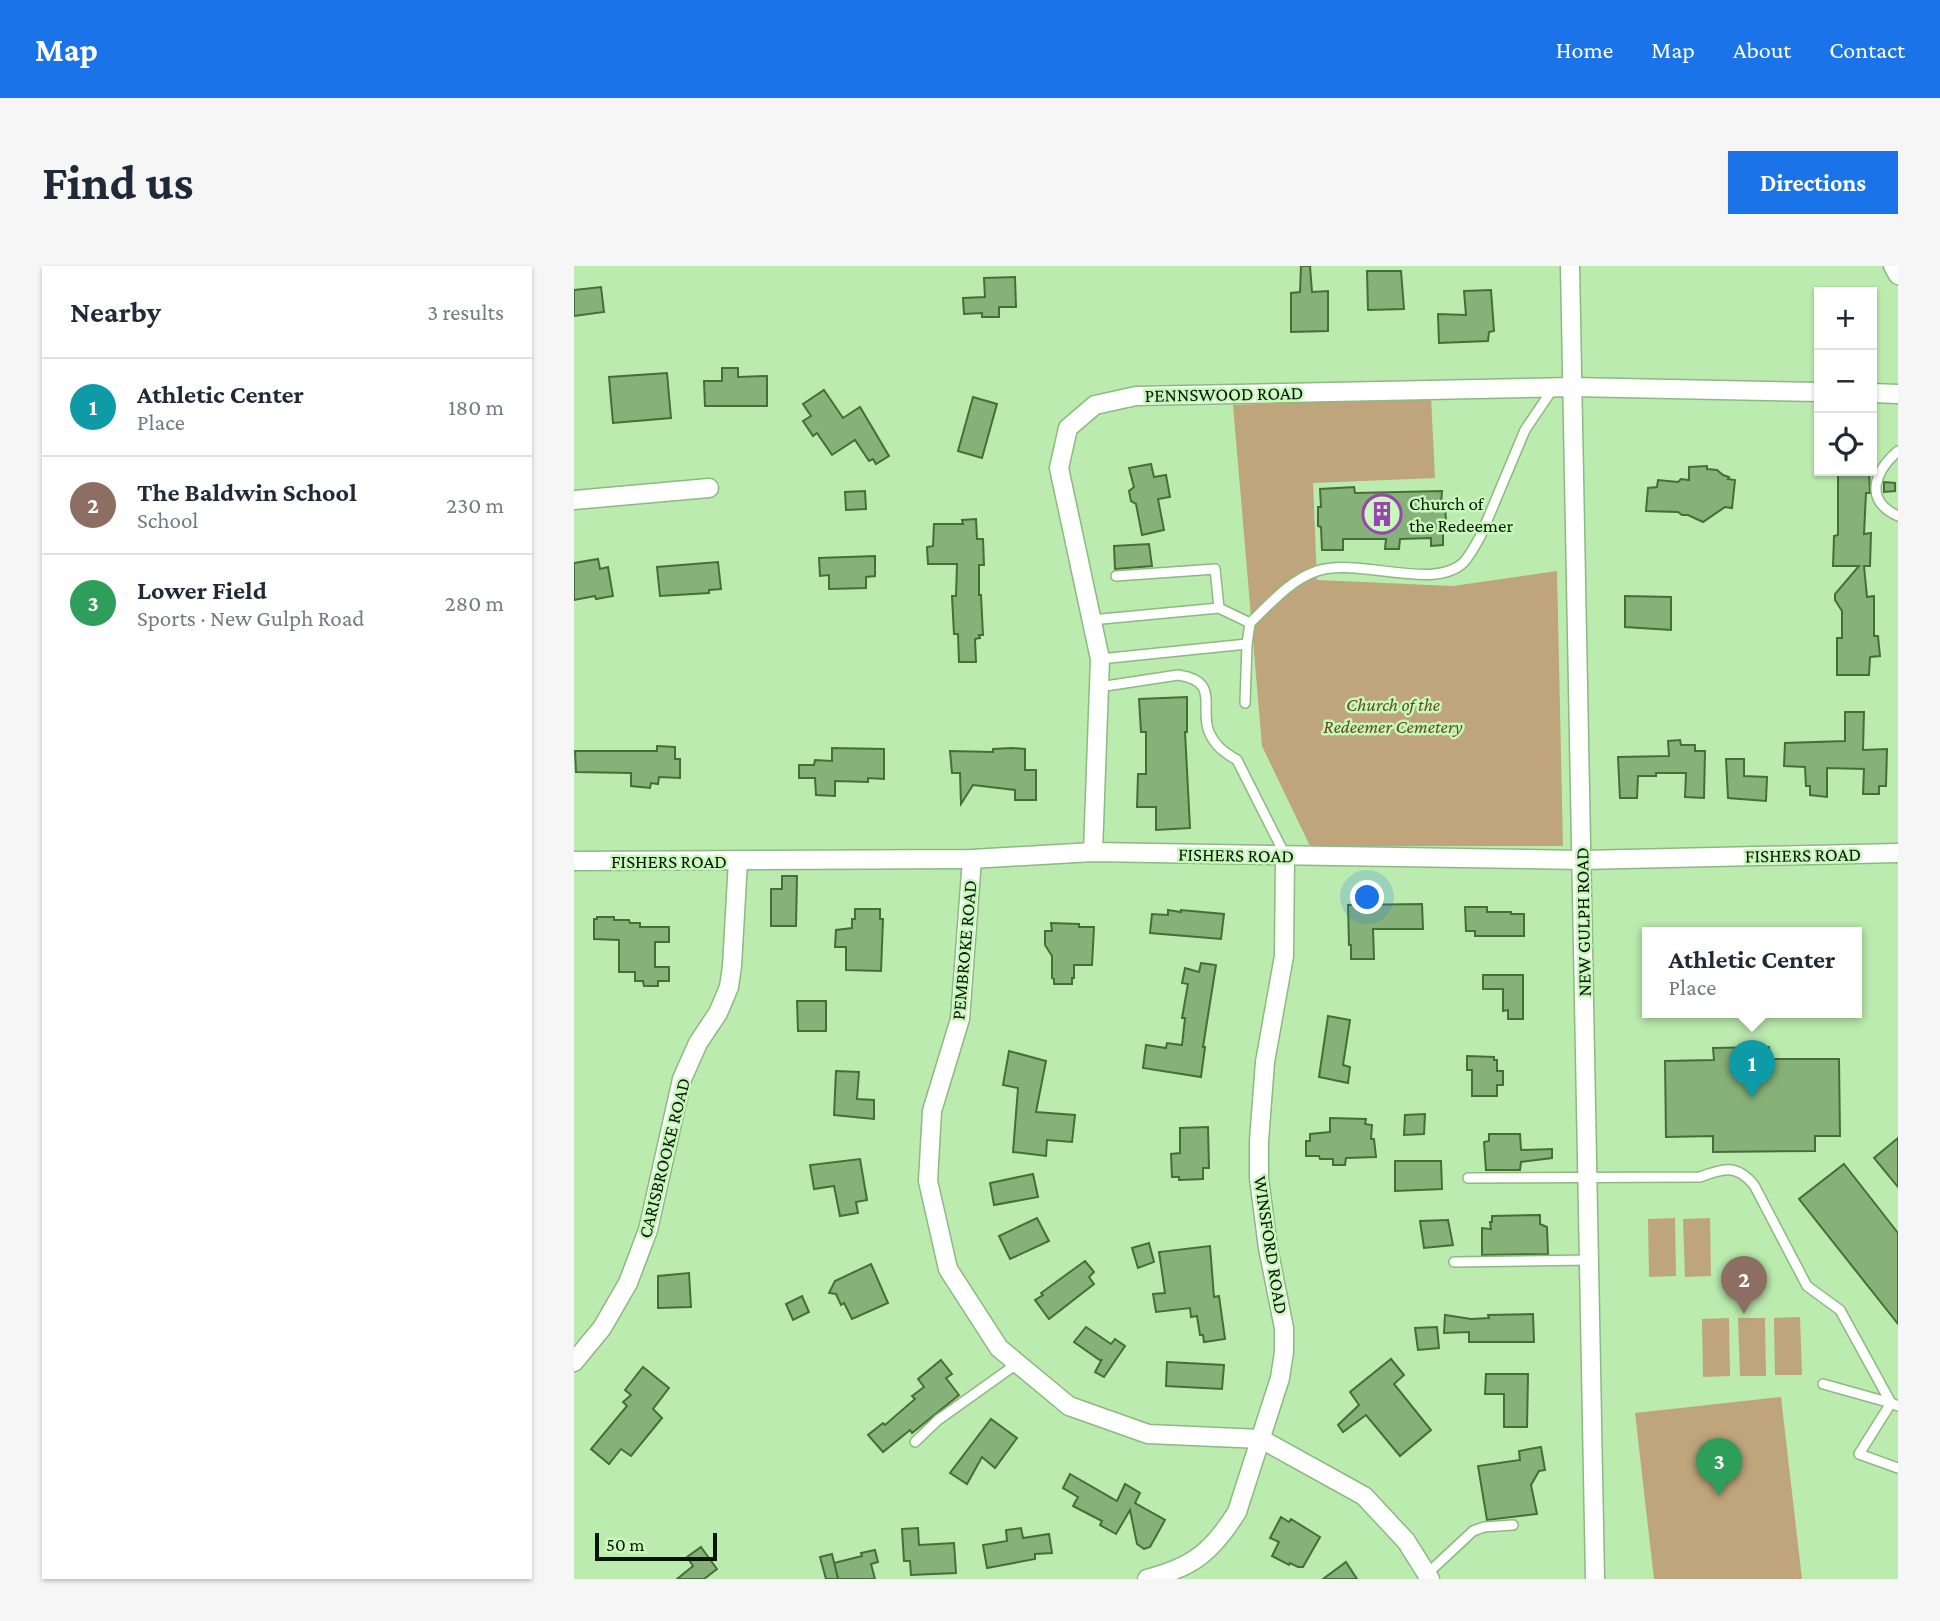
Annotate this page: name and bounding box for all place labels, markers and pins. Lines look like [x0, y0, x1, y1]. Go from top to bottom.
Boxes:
building icon: Church of the Redeemer [1361, 493, 1403, 535]
place label: Church of the Redeemer [1409, 493, 1513, 536]
pin: 1 [1729, 1040, 1775, 1098]
pin: 2 [1721, 1256, 1767, 1314]
pin: 3 [1696, 1438, 1742, 1496]

